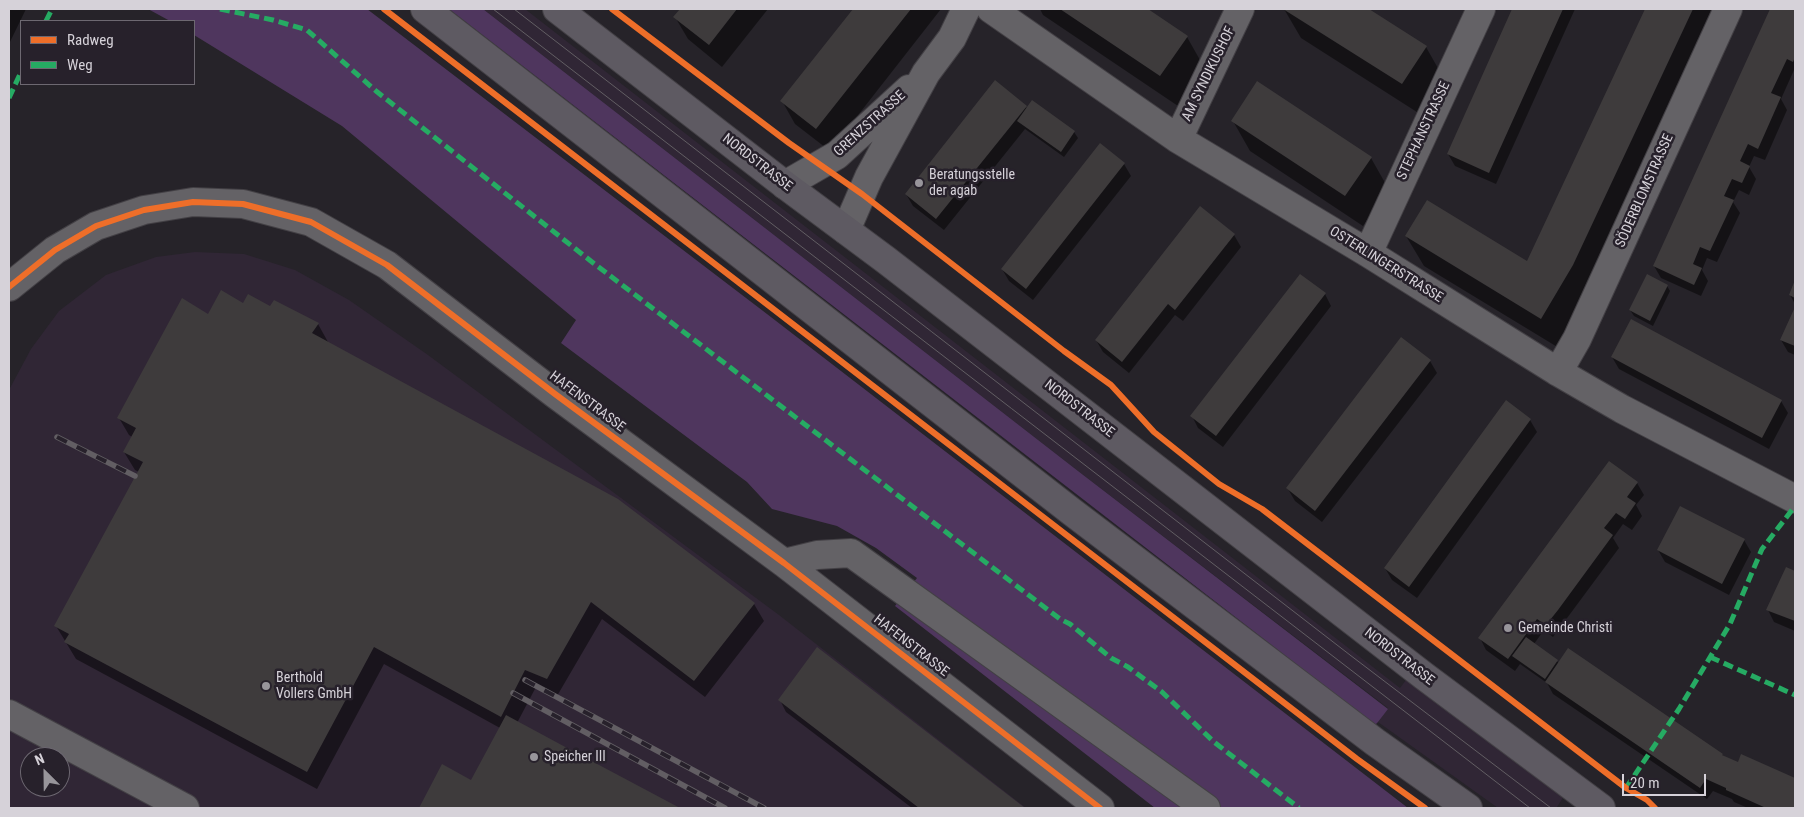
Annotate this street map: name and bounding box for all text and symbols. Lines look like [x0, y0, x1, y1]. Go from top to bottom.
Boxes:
legend [20, 20, 195, 85]
street label: AM SYNDIKUSHOF [1179, 24, 1239, 124]
text: Radweg [67, 31, 114, 49]
text: Weg [67, 56, 93, 74]
street label: STEPHANSTRASSE [1394, 79, 1454, 183]
street label: GRENZSTRASSE [831, 88, 909, 160]
street label: NORDSTRASSE [719, 131, 795, 195]
street label: SÖDERBLOMSTRASSE [1612, 132, 1678, 250]
place label: Beratungsstelle der agab [929, 167, 1015, 200]
marker: Beratungsstelle der agab [913, 177, 925, 189]
street label: OSTERLINGERSTRASSE [1326, 223, 1446, 307]
street label: HAFENSTRASSE [546, 368, 628, 436]
street label: NORDSTRASSE [1041, 377, 1117, 441]
street label: HAFENSTRASSE [870, 611, 952, 681]
place label: Gemeinde Christi [1518, 620, 1613, 636]
marker: Gemeinde Christi [1502, 622, 1514, 634]
street label: NORDSTRASSE [1361, 625, 1437, 689]
place label: Berthold Vollers GmbH [276, 670, 352, 702]
marker: Berthold Vollers GmbH [260, 680, 272, 692]
north arrow [20, 747, 70, 797]
place label: Speicher III [544, 749, 606, 765]
text: N [32, 750, 47, 768]
marker: Speicher III [528, 751, 540, 763]
scale bar [1624, 764, 1708, 796]
text: 20 m [1630, 774, 1660, 792]

